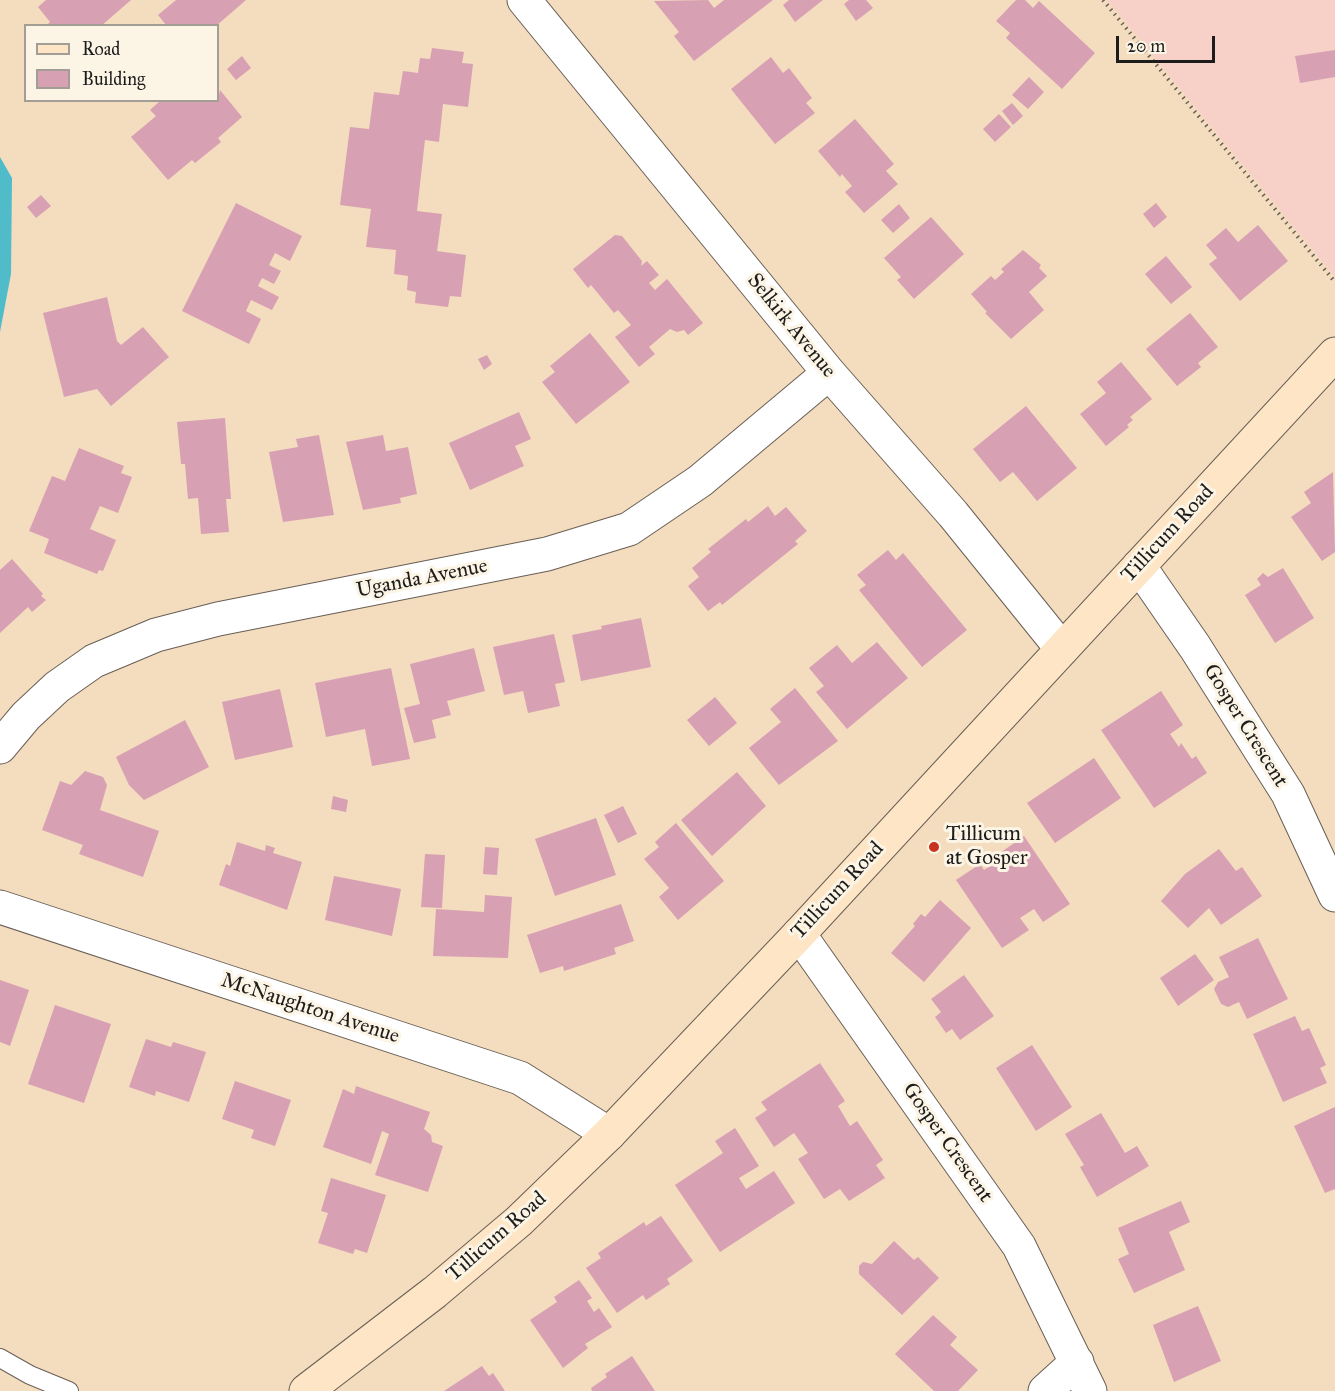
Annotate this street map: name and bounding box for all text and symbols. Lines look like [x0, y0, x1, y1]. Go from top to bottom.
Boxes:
legend [24, 24, 219, 102]
scale bar [1119, 24, 1218, 62]
text: 20 m [1127, 35, 1165, 57]
text: Road [82, 38, 120, 60]
text: Building [82, 68, 145, 90]
street label: Selkirk Avenue [741, 269, 841, 383]
street label: Tillicum Road [1116, 480, 1220, 588]
street label: Uganda Avenue [354, 554, 490, 604]
street label: Gosper Crescent [1197, 660, 1293, 792]
place label: Tillicum at Gosper [946, 822, 1028, 872]
street label: Tillicum Road [786, 837, 890, 945]
marker: Tillicum at Gosper [927, 840, 941, 854]
street label: McNaughton Avenue [218, 968, 402, 1050]
street label: Gosper Crescent [896, 1078, 998, 1208]
street label: Tillicum Road [442, 1187, 552, 1287]

